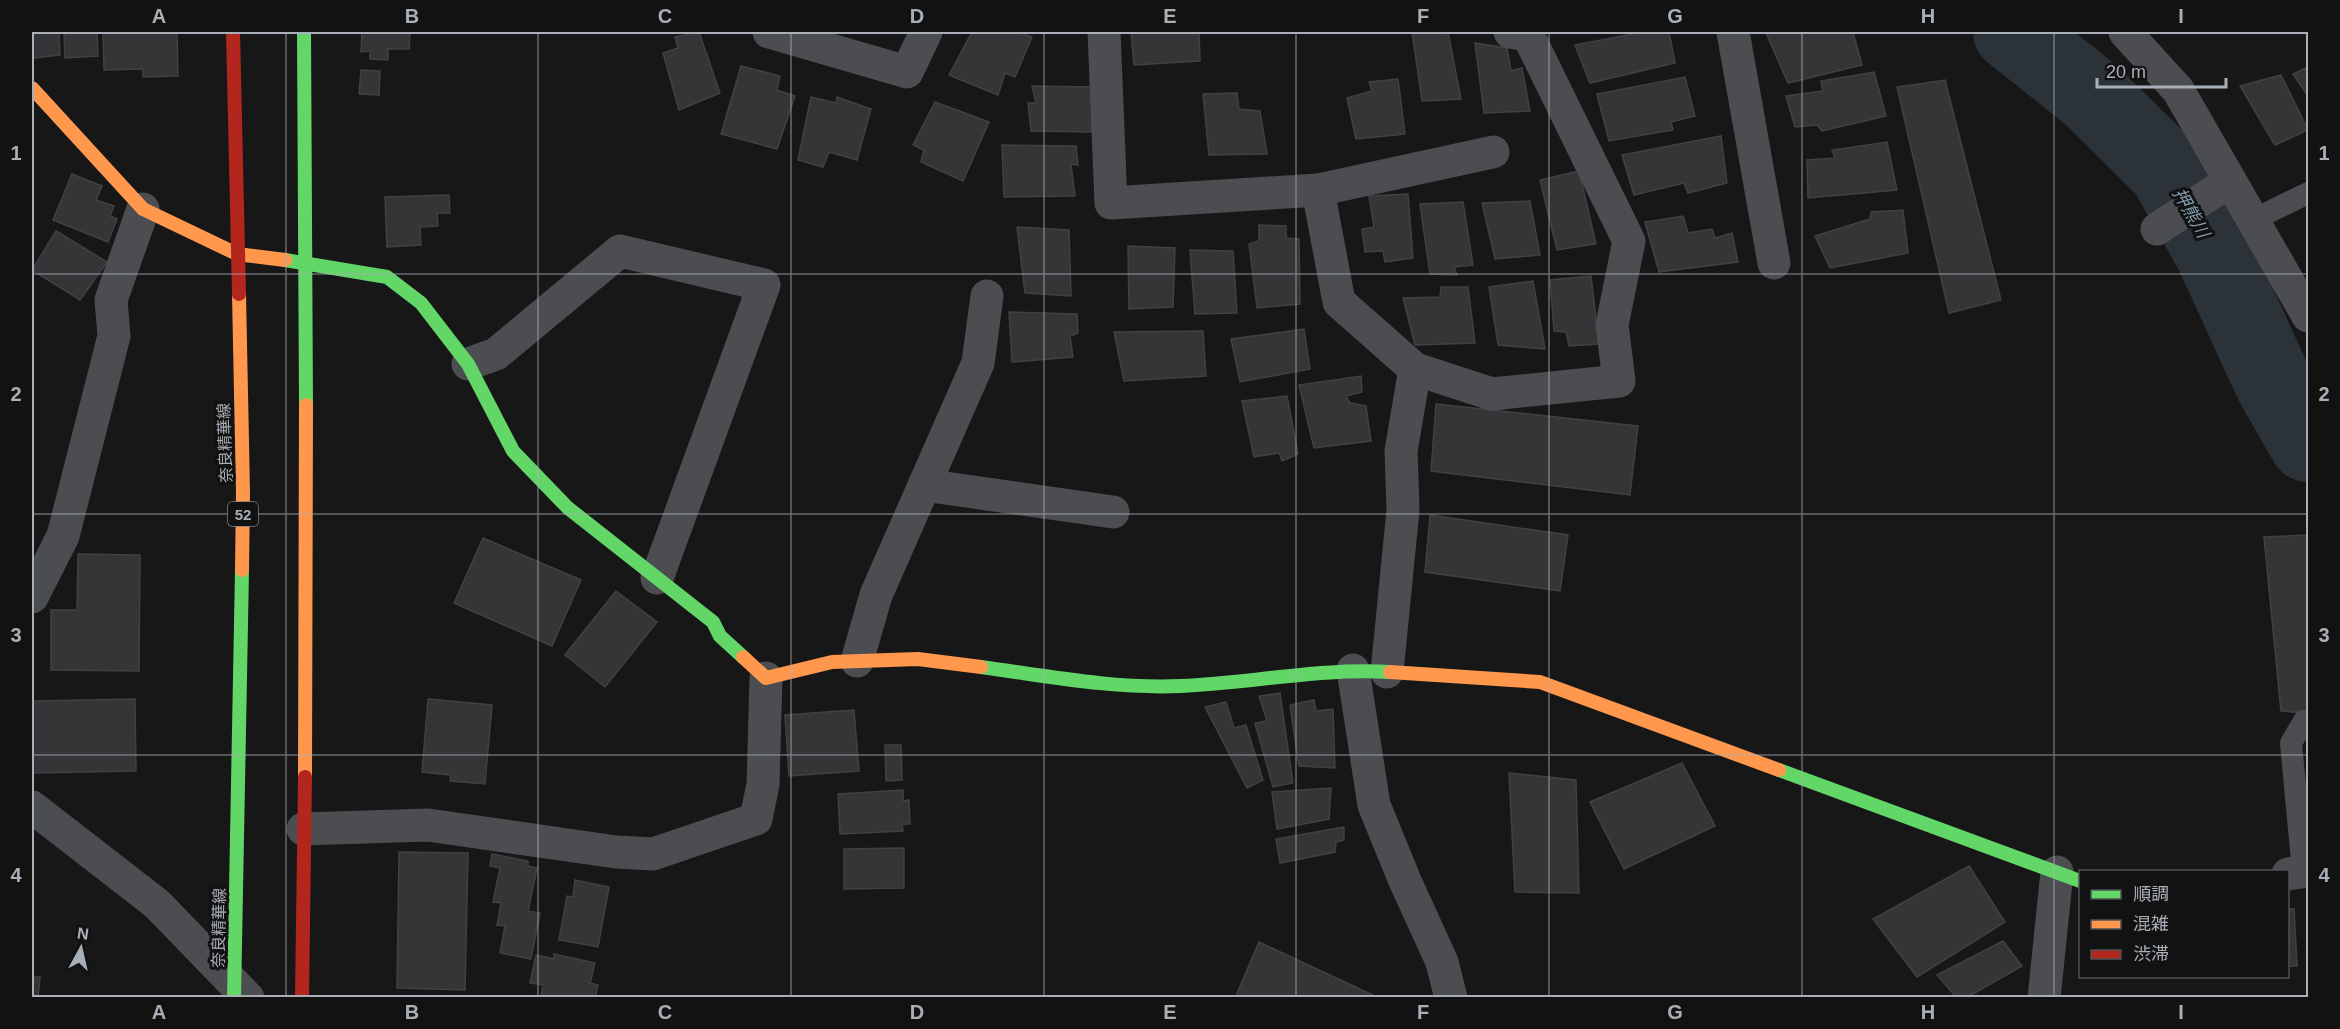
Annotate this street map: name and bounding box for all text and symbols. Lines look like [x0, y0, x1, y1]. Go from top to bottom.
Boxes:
text: A [152, 5, 166, 27]
text: B [405, 5, 419, 27]
text: C [658, 5, 672, 27]
text: D [910, 5, 924, 27]
text: E [1163, 5, 1177, 27]
text: F [1417, 5, 1429, 27]
text: G [1667, 5, 1683, 27]
text: H [1921, 5, 1935, 27]
text: I [2178, 5, 2184, 27]
scale bar [2097, 51, 2226, 89]
text: 20 m [2106, 62, 2146, 82]
text: 1 [10, 142, 22, 164]
text: 1 [2318, 142, 2330, 164]
water label: 押熊川 [2169, 185, 2214, 243]
text: 2 [10, 383, 22, 405]
text: 2 [2318, 383, 2330, 405]
street label: 奈良精華線 [215, 403, 235, 483]
road number: 52 [228, 502, 258, 526]
text: 3 [10, 624, 22, 646]
text: 3 [2318, 624, 2330, 646]
text: 4 [10, 864, 22, 886]
text: 4 [2318, 864, 2330, 886]
legend [2079, 870, 2289, 978]
text: 順調 [2133, 884, 2169, 904]
street label: 奈良精華線 [210, 888, 228, 968]
text: 混雑 [2133, 914, 2169, 934]
north arrow [51, 918, 111, 978]
text: N [76, 924, 90, 943]
text: 渋滞 [2133, 944, 2169, 964]
text: A [152, 1001, 166, 1023]
text: B [405, 1001, 419, 1023]
text: C [658, 1001, 672, 1023]
text: D [910, 1001, 924, 1023]
text: E [1163, 1001, 1177, 1023]
text: F [1417, 1001, 1429, 1023]
text: G [1667, 1001, 1683, 1023]
text: H [1921, 1001, 1935, 1023]
text: I [2178, 1001, 2184, 1023]

